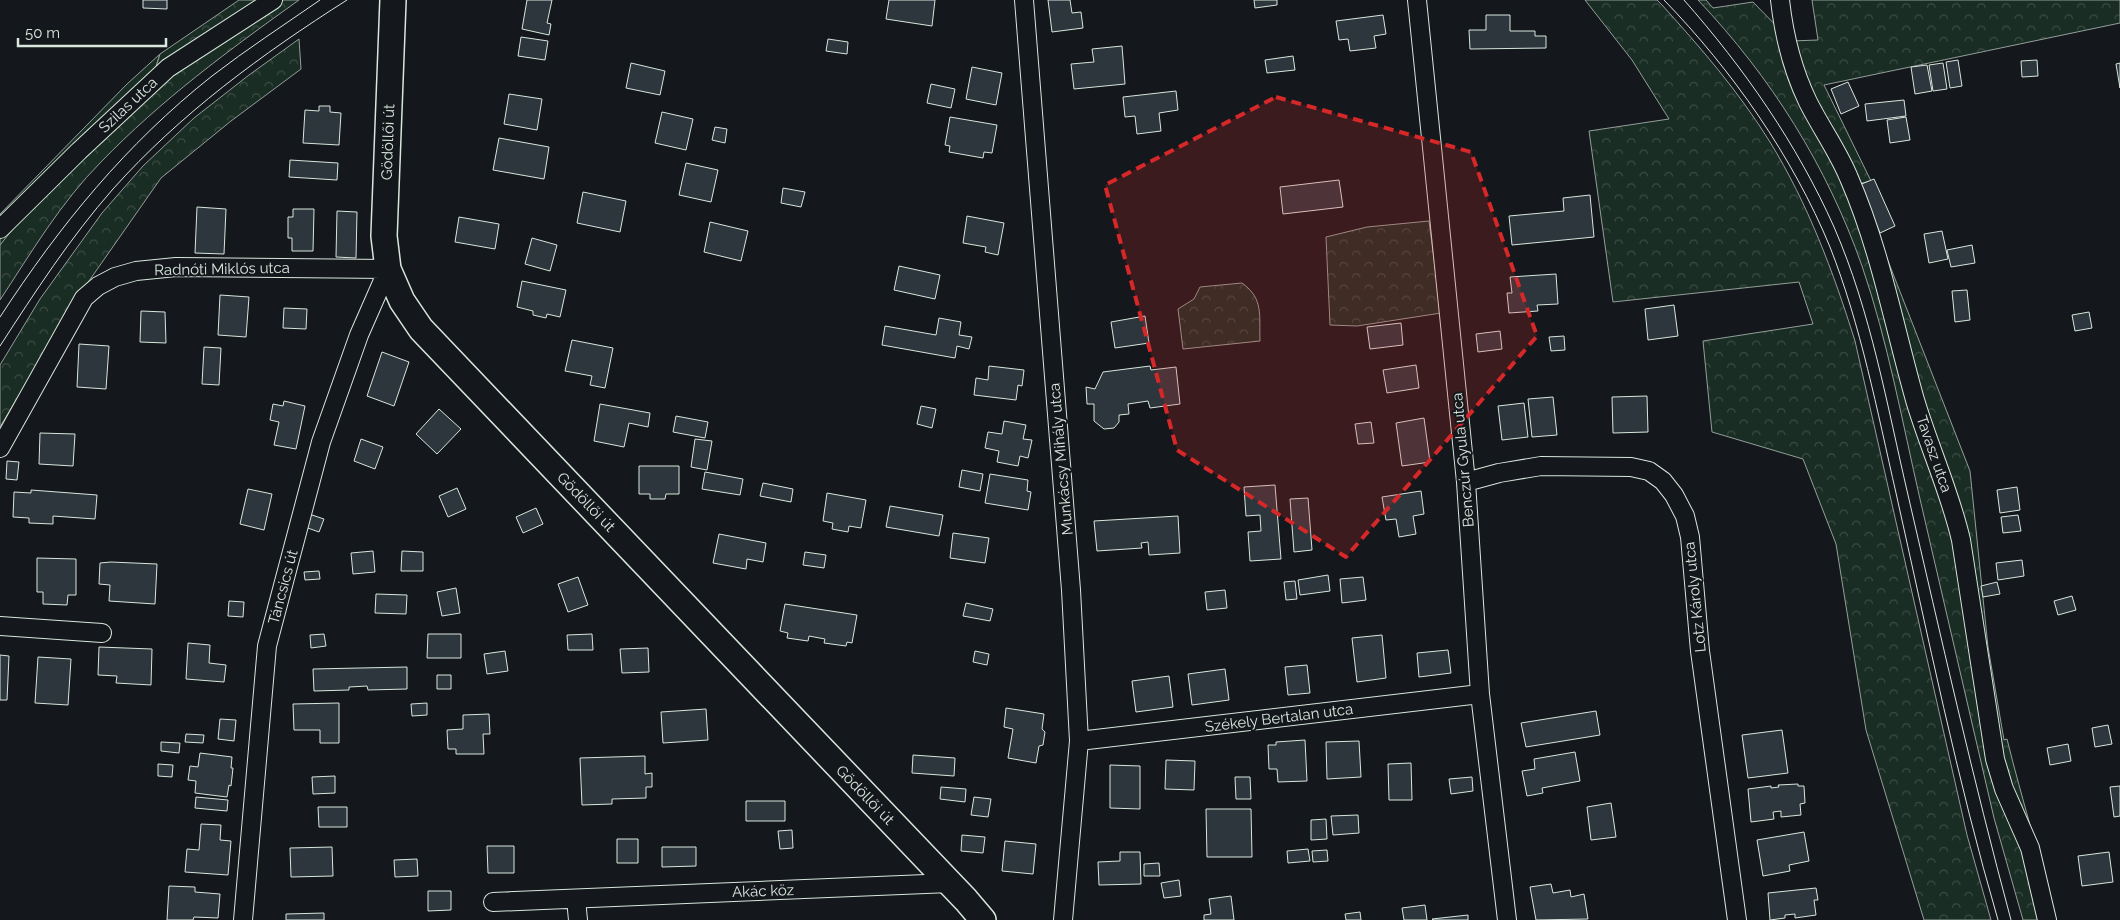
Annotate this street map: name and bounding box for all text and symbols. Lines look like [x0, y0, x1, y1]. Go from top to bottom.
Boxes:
scale bar [18, 15, 165, 47]
text: 50 m [25, 24, 60, 42]
street label: Szilas utca [95, 73, 161, 137]
street label: Gödöllői út [378, 104, 398, 180]
street label: Radnóti Miklós utca [154, 259, 290, 279]
street label: Munkácsy Mihály utca [1045, 382, 1077, 536]
street label: Benczúr Gyula utca [1448, 392, 1478, 528]
street label: Tavasz utca [1912, 413, 1956, 495]
street label: Gödöllői út [553, 468, 619, 536]
street label: Lotz Károly utca [1680, 541, 1710, 653]
street label: Táncsics út [264, 548, 302, 626]
street label: Székely Bertalan utca [1204, 700, 1354, 736]
street label: Gödöllői út [832, 761, 898, 829]
street label: Akác köz [732, 881, 794, 901]

